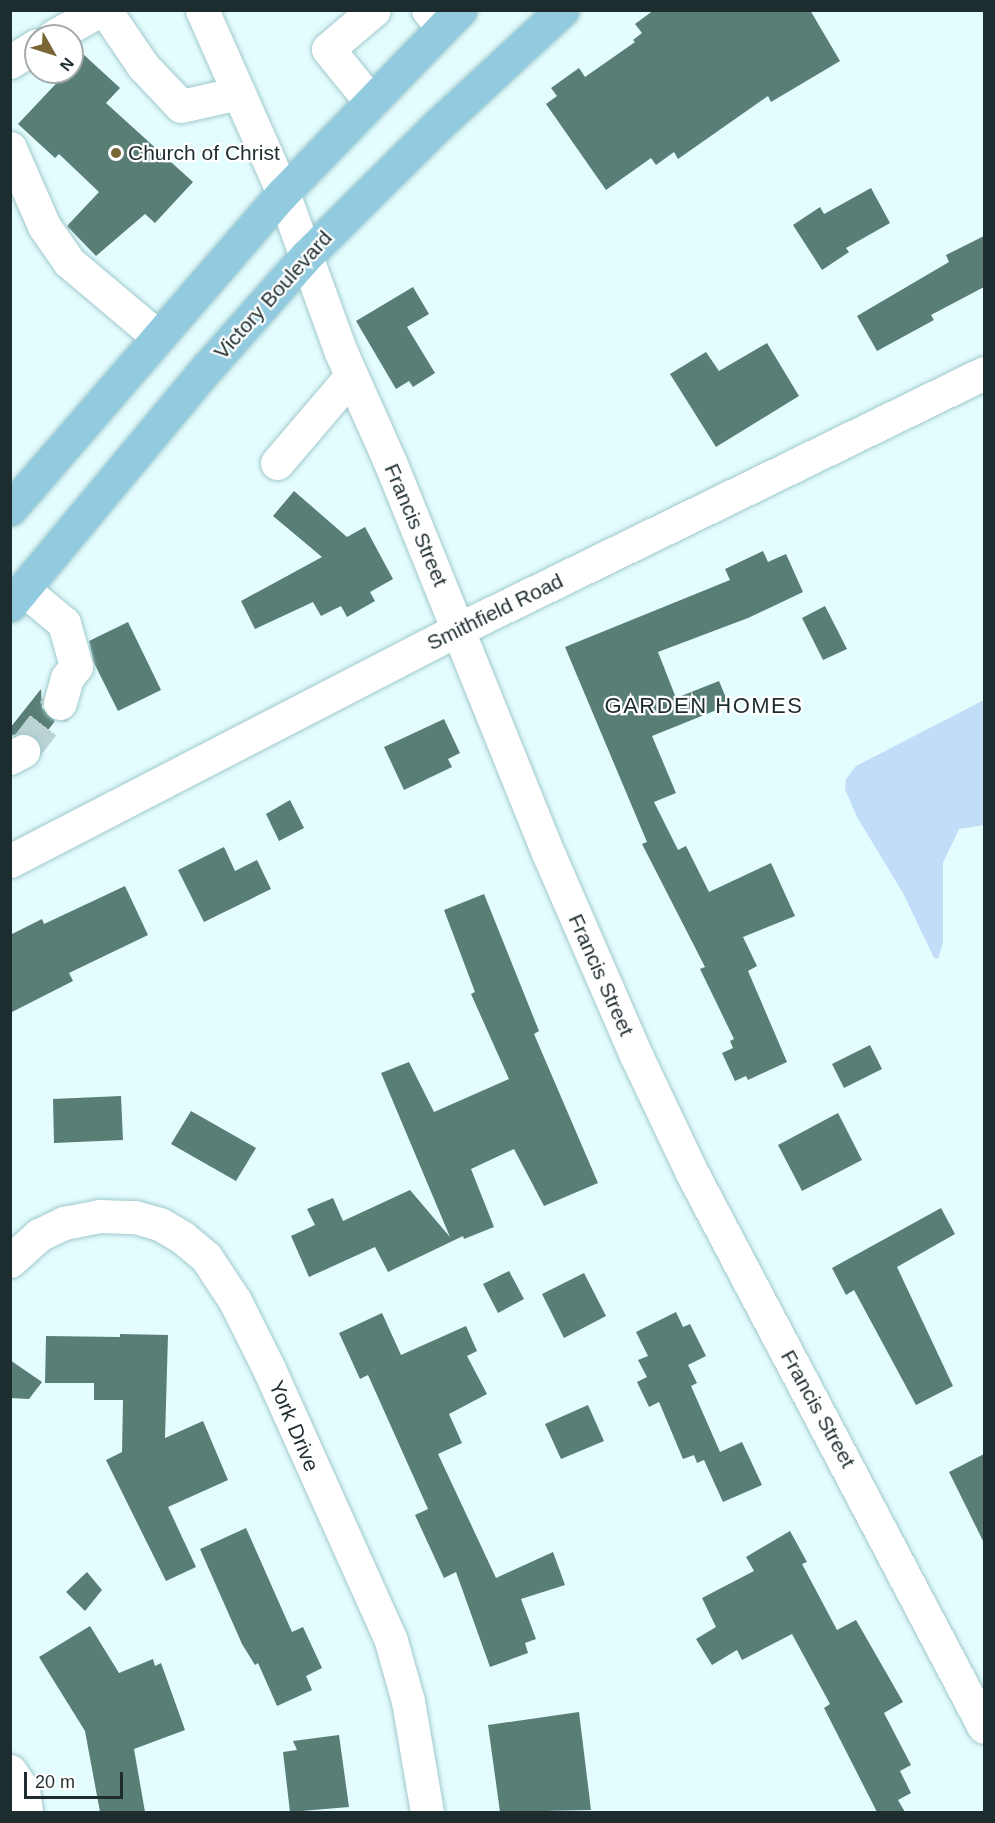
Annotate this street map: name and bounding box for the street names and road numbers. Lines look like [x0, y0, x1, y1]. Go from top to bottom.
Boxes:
street label: Victory Boulevard [209, 226, 337, 364]
street label: Francis Street [379, 460, 453, 590]
street label: Smithfield Road [423, 568, 567, 656]
street label: Francis Street [563, 910, 639, 1040]
street label: Francis Street [775, 1346, 861, 1472]
street label: York Drive [264, 1377, 324, 1475]

